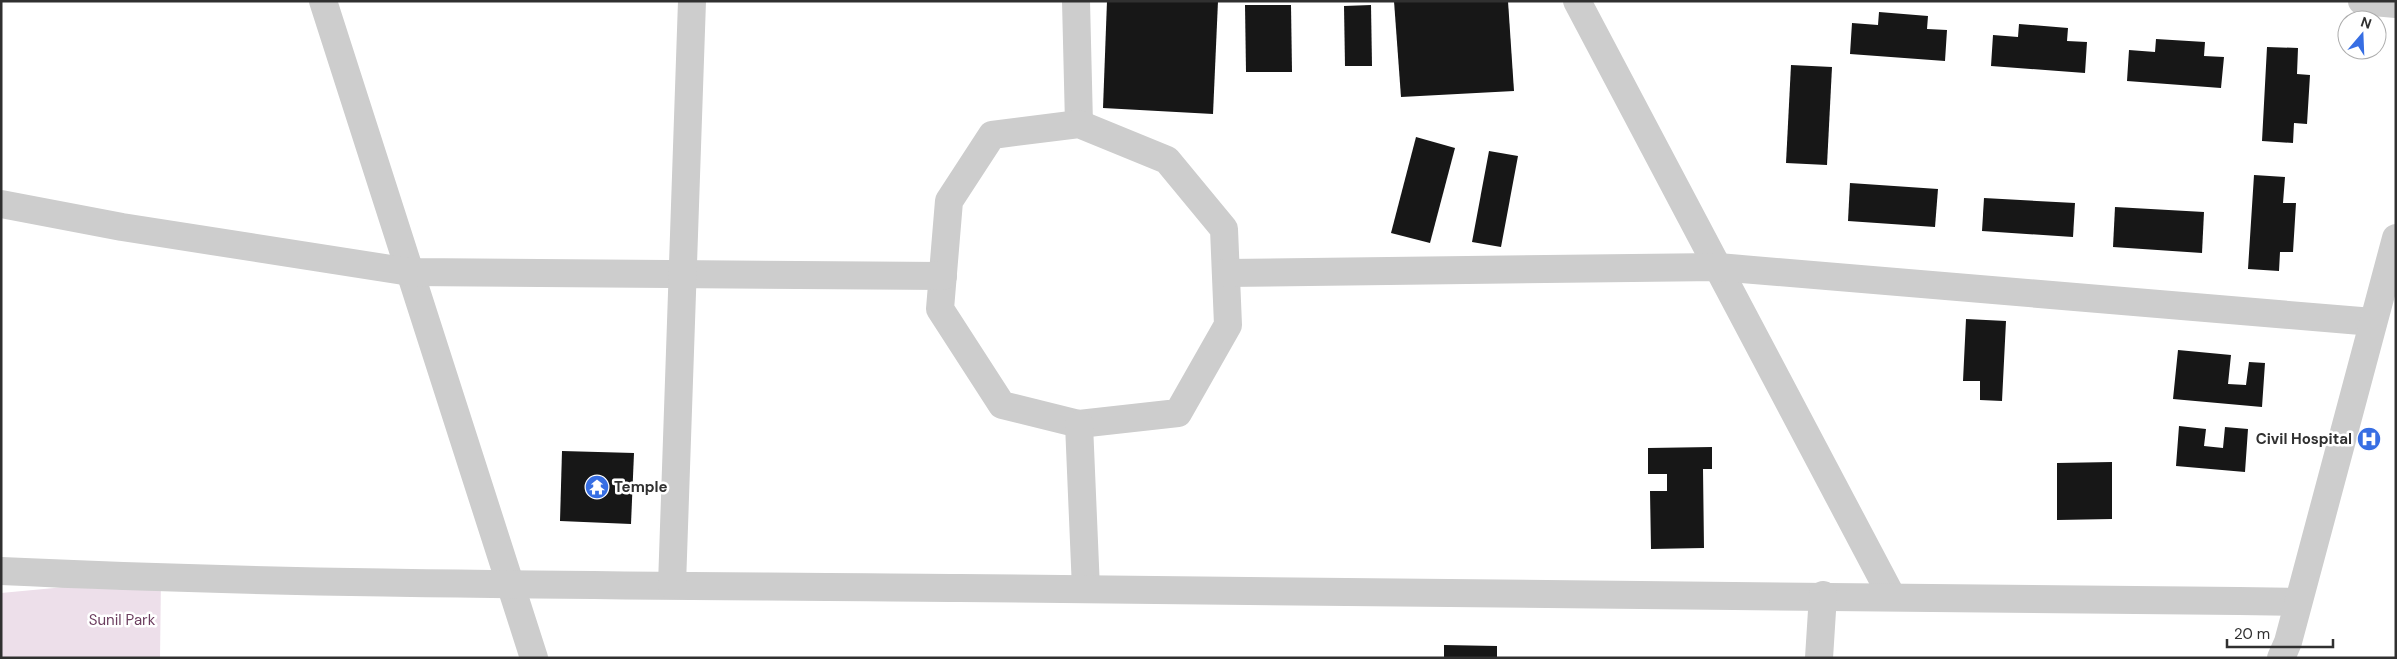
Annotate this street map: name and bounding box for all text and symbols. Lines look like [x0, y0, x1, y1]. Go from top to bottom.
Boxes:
north arrow [2337, 10, 2387, 60]
text: N [2358, 13, 2374, 33]
hospital icon: Civil Hospital [2356, 426, 2382, 452]
place label: Civil Hospital [2256, 429, 2352, 449]
temple icon: Temple [584, 474, 610, 500]
place label: Temple [614, 477, 668, 497]
park label: Sunil Park [89, 610, 156, 630]
scale bar [2227, 616, 2333, 648]
text: 20 m [2234, 624, 2270, 644]

